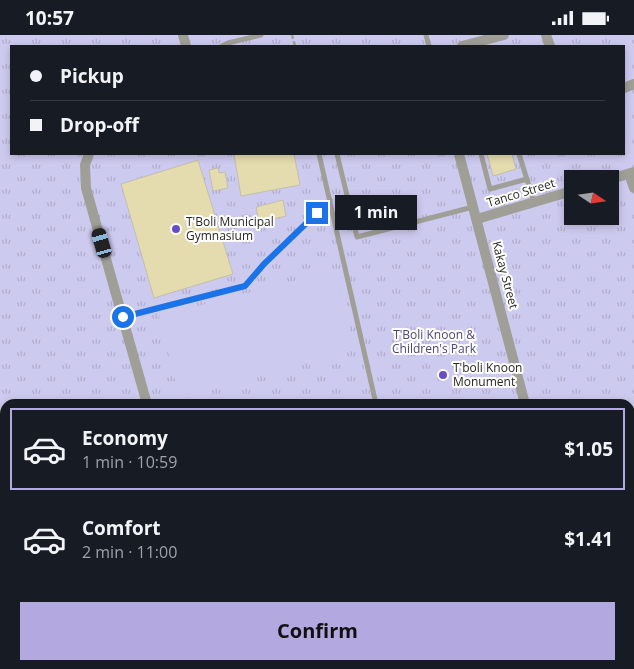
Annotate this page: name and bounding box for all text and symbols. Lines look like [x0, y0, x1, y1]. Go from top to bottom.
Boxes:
text: 10:57 [25, 5, 74, 31]
text: Pickup [60, 63, 124, 89]
text: Drop-off [60, 112, 139, 138]
north arrow [564, 170, 619, 225]
map controls [564, 170, 619, 225]
street label: Tanco Street [485, 174, 557, 211]
callout: 1 min [334, 195, 417, 231]
text: 1 min [354, 201, 398, 223]
route end [306, 202, 328, 224]
place label: T'Boli Municipal Gymnasium [186, 213, 274, 244]
marker: T'Boli Municipal Gymnasium [170, 223, 182, 235]
car [90, 227, 113, 259]
street label: Kakay Street [488, 239, 523, 311]
route start [112, 306, 134, 328]
park label: T'Boli Knoon & Children's Park [392, 326, 477, 357]
place label: T'boli Knoon Monument [453, 359, 522, 390]
marker: T'boli Knoon Monument [437, 369, 449, 381]
text: Economy [82, 425, 168, 451]
icon: car [22, 427, 67, 472]
text: $1.05 [564, 436, 613, 462]
text: 1 min · 10:59 [82, 451, 177, 473]
text: Comfort [82, 515, 161, 541]
icon: car [22, 517, 67, 562]
text: $1.41 [564, 526, 613, 552]
text: 2 min · 11:00 [82, 541, 177, 563]
button: Confirm [20, 602, 615, 660]

